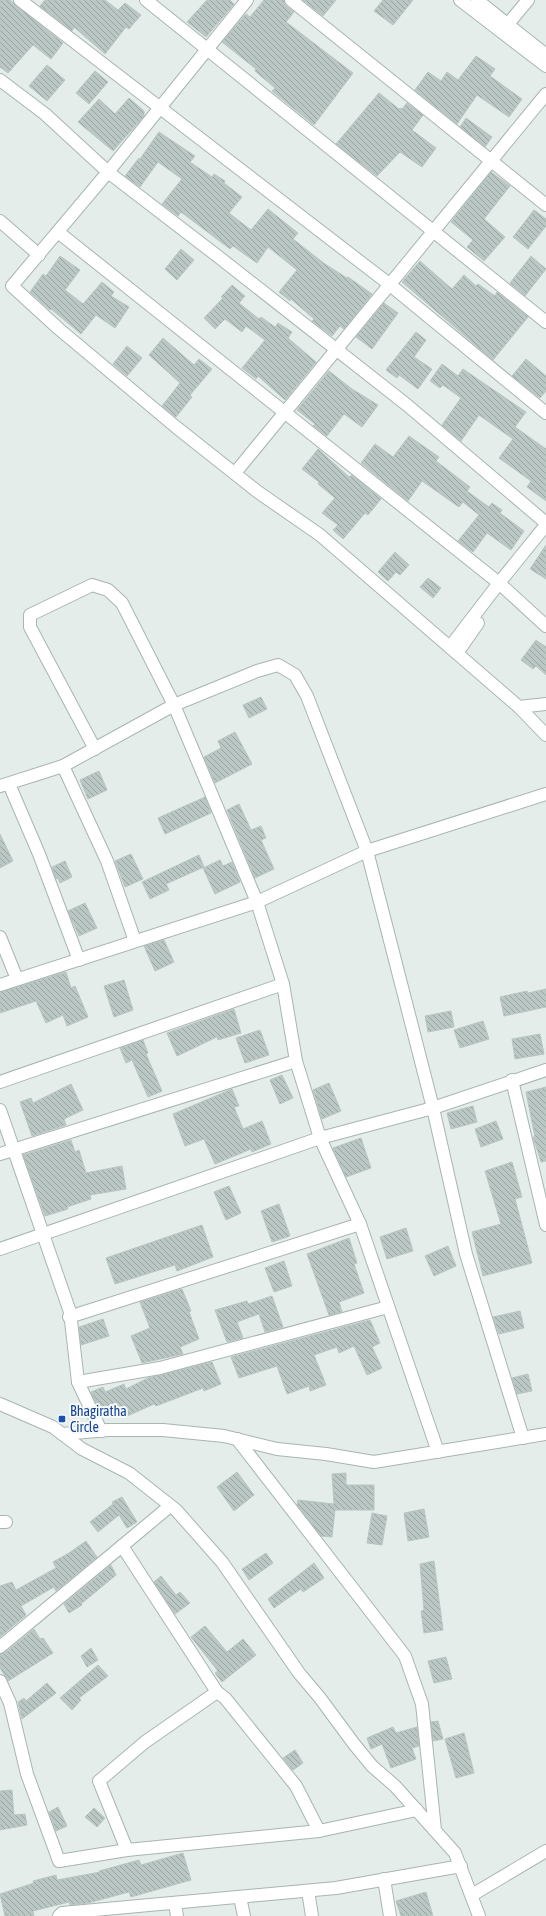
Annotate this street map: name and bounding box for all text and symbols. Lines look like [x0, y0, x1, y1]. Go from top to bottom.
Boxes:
place label: Bhagiratha Circle [70, 1403, 127, 1435]
marker: Bhagiratha Circle [57, 1414, 67, 1424]

